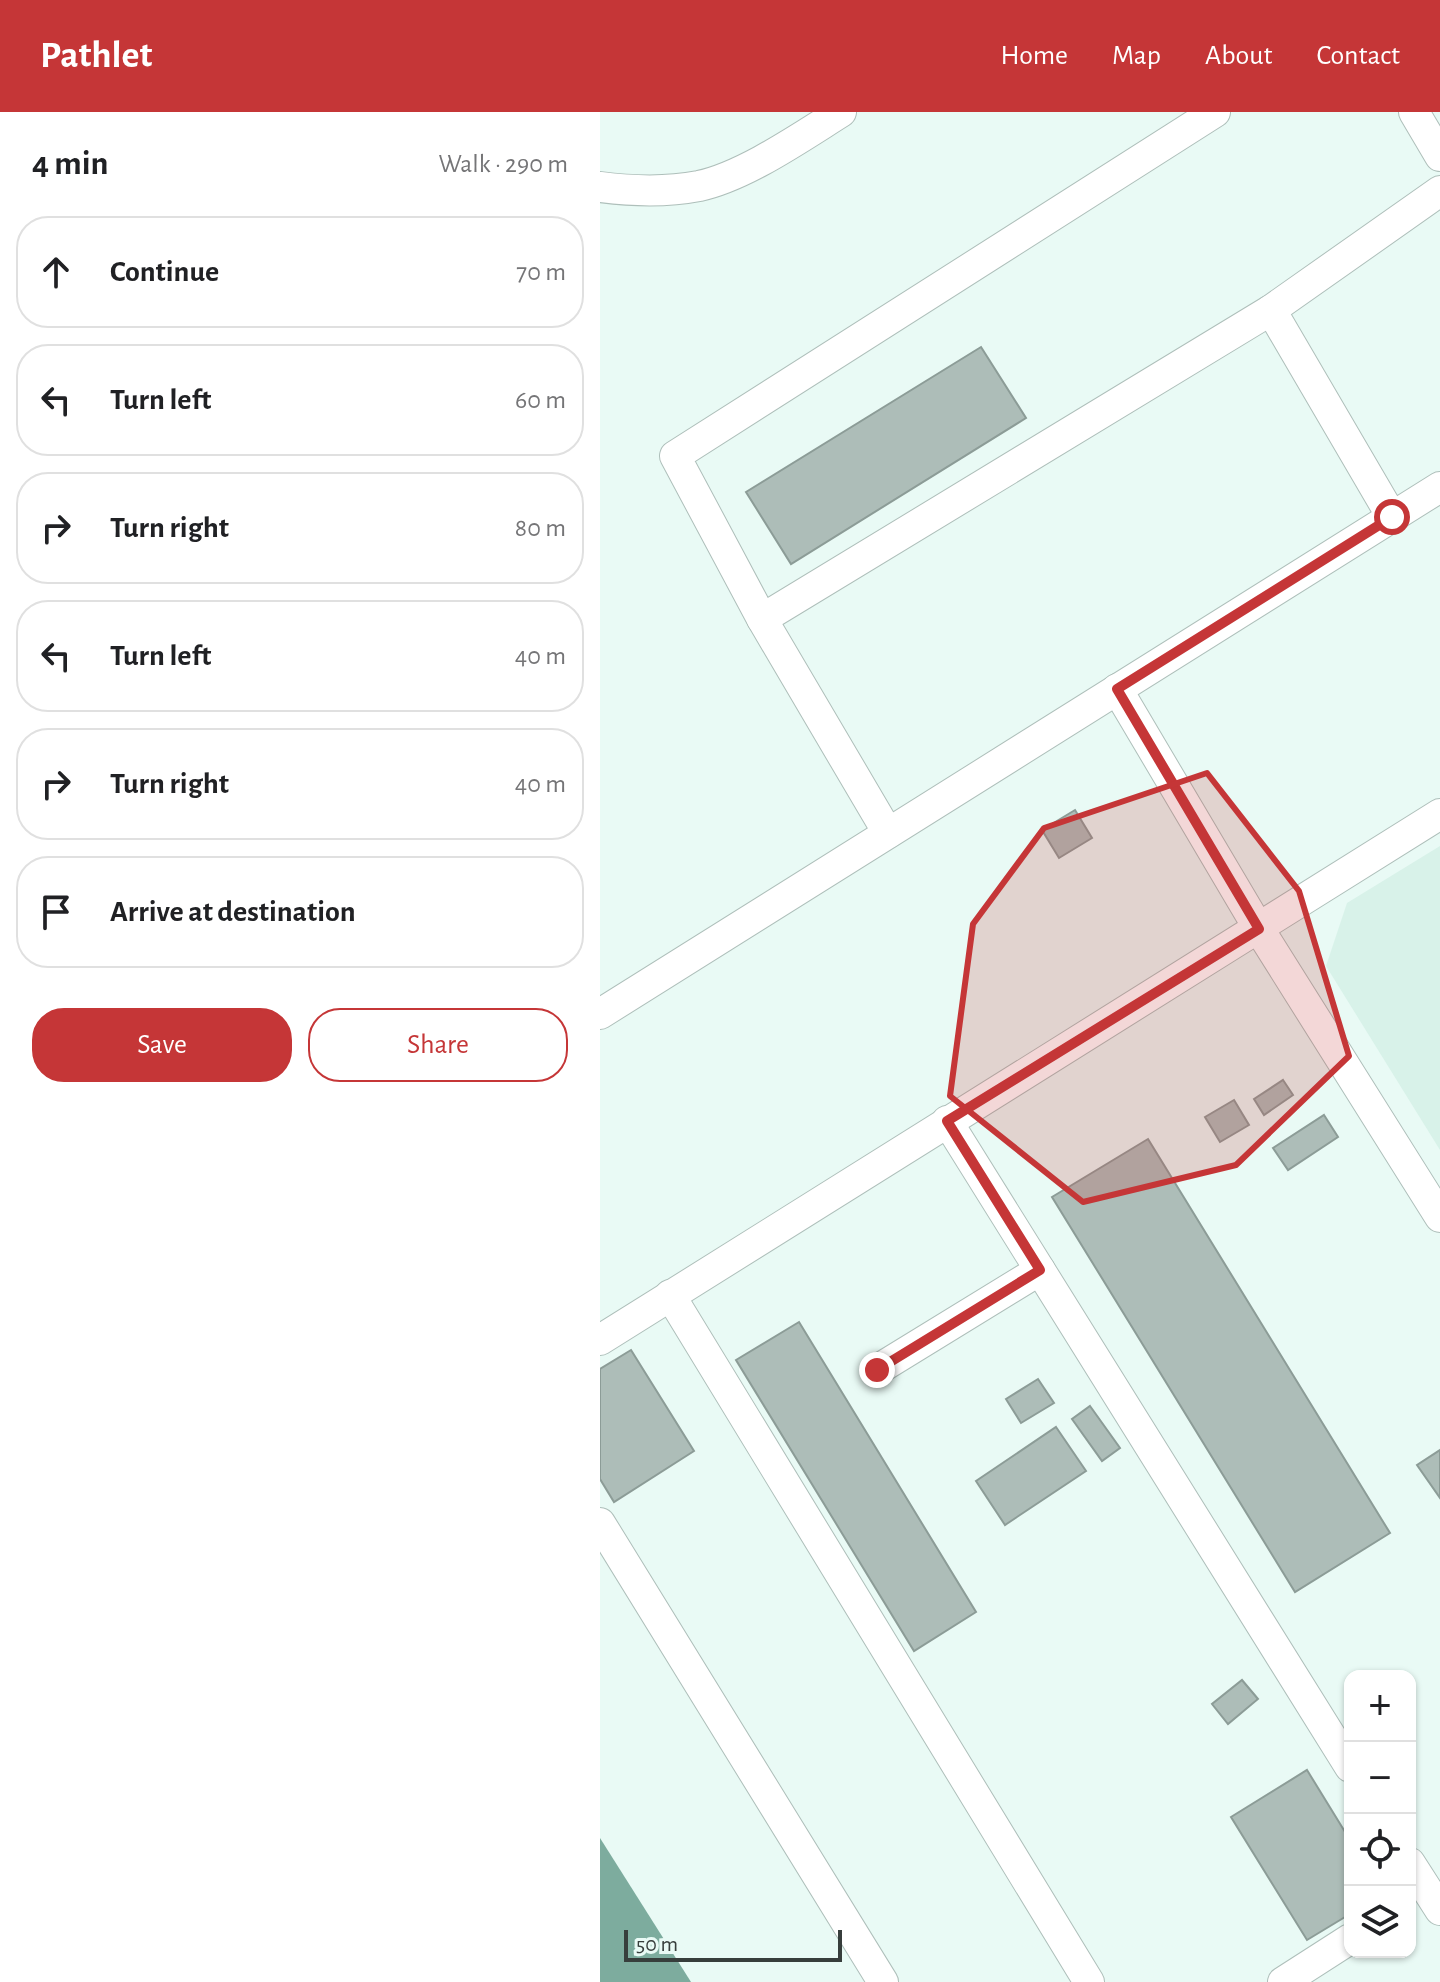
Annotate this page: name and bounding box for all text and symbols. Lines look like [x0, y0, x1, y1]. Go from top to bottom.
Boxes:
text: Pathlet [40, 37, 152, 75]
text: Home [1001, 42, 1068, 70]
text: Map [1112, 42, 1161, 70]
text: About [1205, 42, 1273, 70]
text: Contact [1317, 42, 1400, 70]
text: 4 min [32, 147, 109, 181]
text: Walk · 290 m [438, 151, 568, 177]
icon: ahead [34, 250, 78, 294]
text: Continue [110, 257, 219, 287]
text: 70 m [516, 259, 566, 285]
icon: left [34, 378, 78, 422]
text: Turn left [110, 385, 211, 415]
text: 60 m [515, 387, 566, 413]
route start [1374, 499, 1410, 535]
icon: right [34, 506, 78, 550]
text: Turn right [110, 513, 229, 543]
text: 80 m [515, 515, 566, 541]
icon: left [34, 634, 78, 678]
text: Turn left [110, 641, 211, 671]
text: 40 m [515, 643, 566, 669]
icon: right [34, 762, 78, 806]
text: Turn right [110, 769, 229, 799]
text: 40 m [515, 771, 566, 797]
icon: arrive [34, 890, 78, 934]
text: Arrive at destination [110, 897, 356, 927]
button: Save [32, 1008, 292, 1082]
button: Share [308, 1008, 568, 1082]
route end [859, 1352, 895, 1388]
map controls [1344, 1670, 1416, 1958]
button: + [1344, 1670, 1416, 1742]
button: − [1344, 1742, 1416, 1814]
button: locate [1344, 1814, 1416, 1886]
button: layers [1344, 1886, 1416, 1958]
scale bar [624, 1926, 842, 1962]
text: 50 m [636, 1933, 678, 1955]

